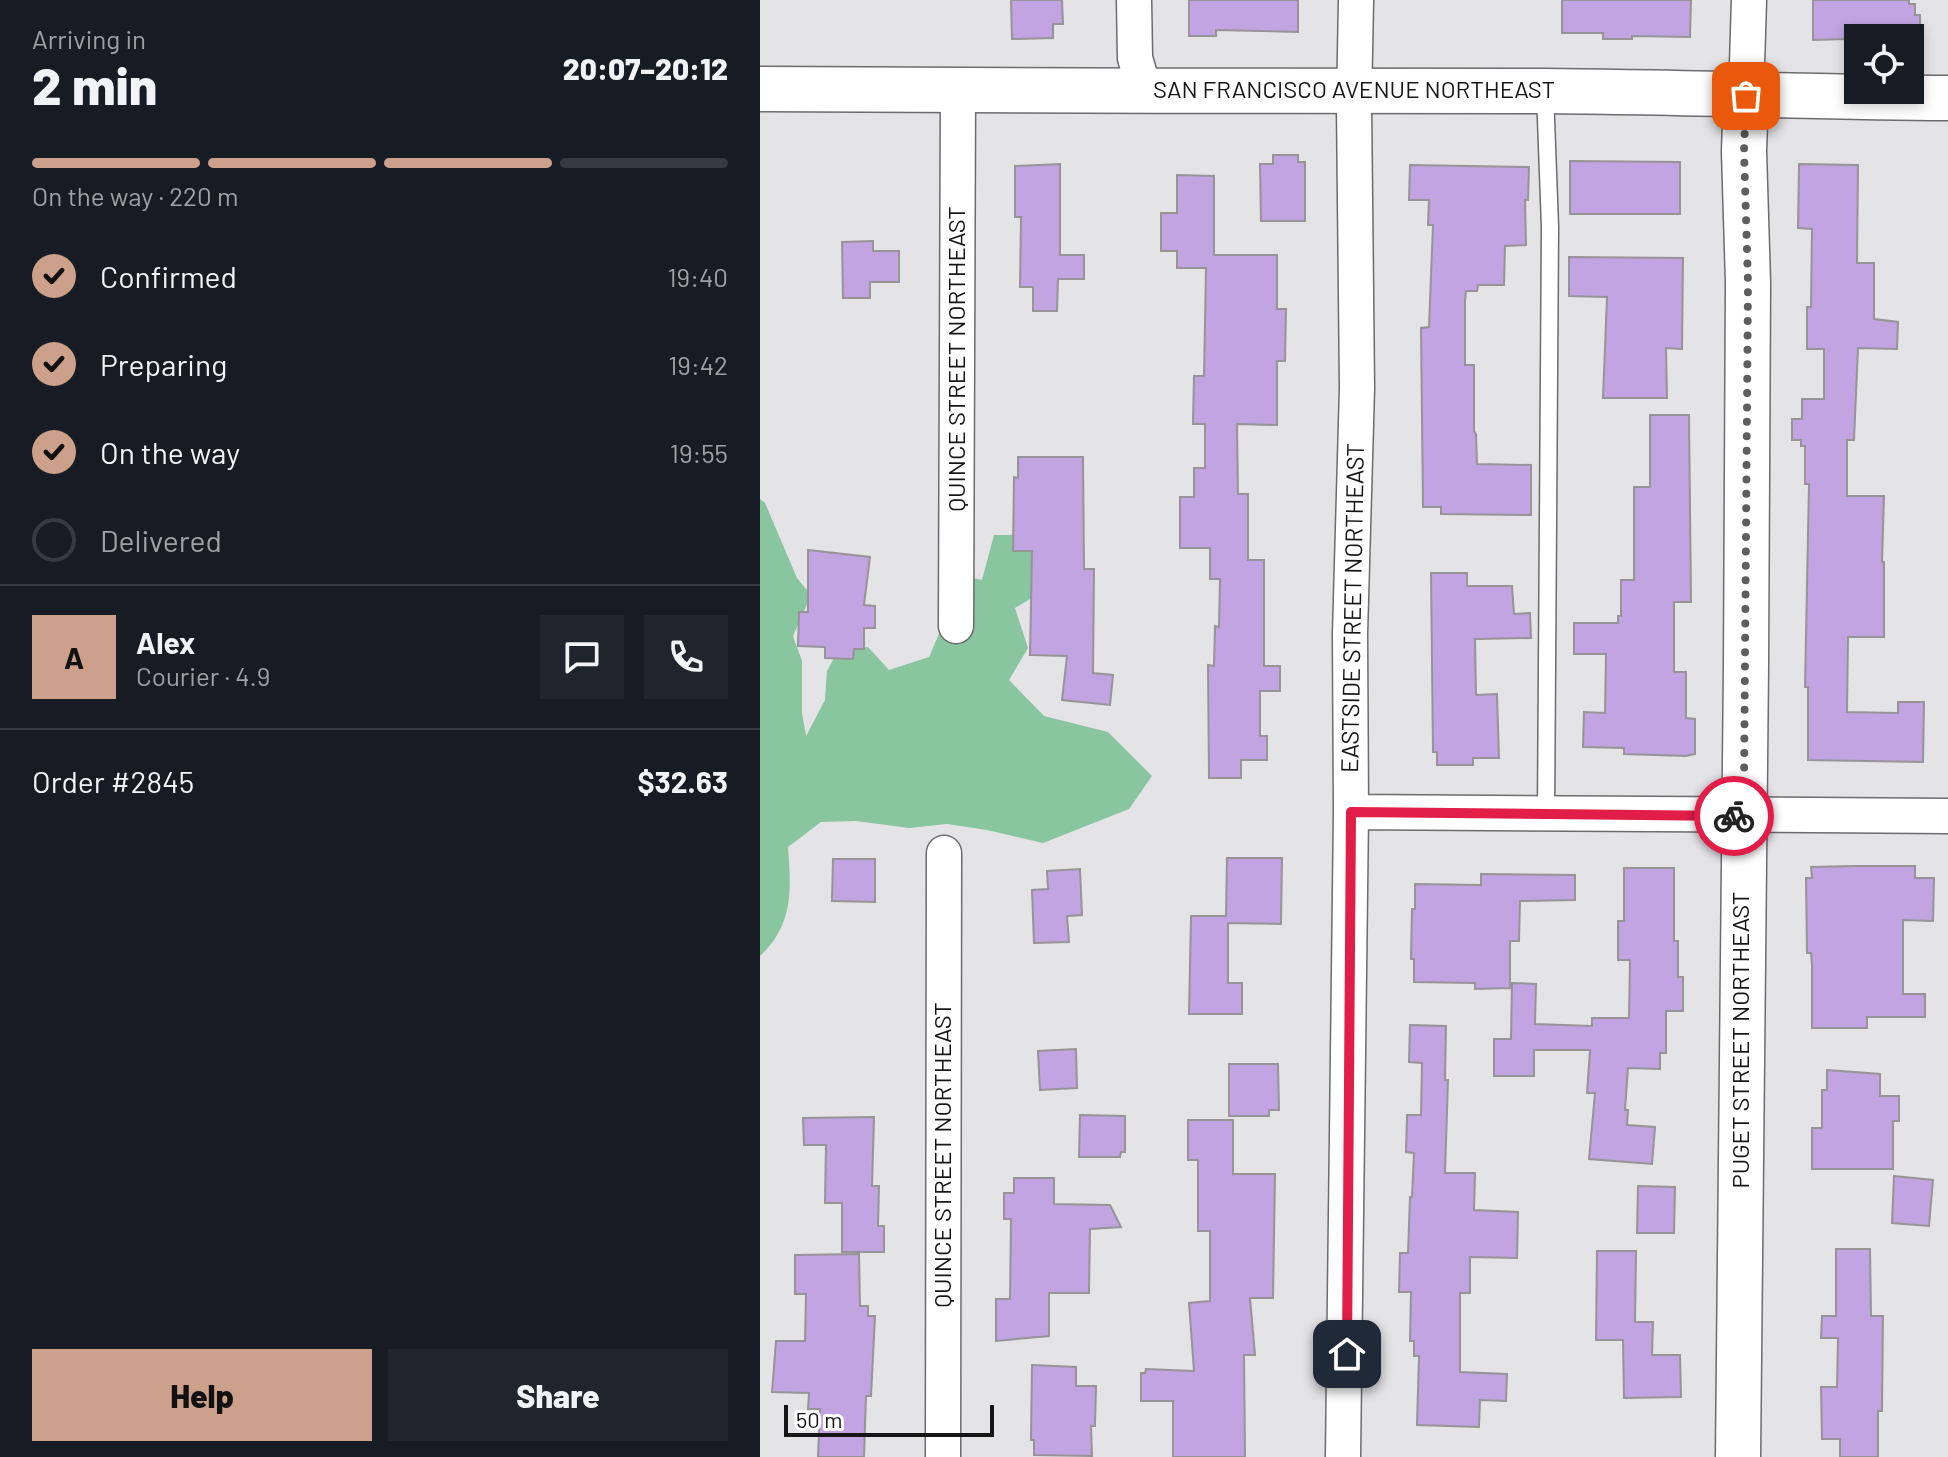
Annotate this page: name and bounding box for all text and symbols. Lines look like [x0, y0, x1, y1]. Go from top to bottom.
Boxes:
text: Arriving in [32, 23, 146, 54]
map controls [1844, 24, 1924, 104]
button: locate [1844, 24, 1924, 104]
text: 20:07–20:12 [563, 50, 728, 86]
text: 2 min [32, 53, 157, 115]
pin [1712, 62, 1780, 130]
street label: SAN FRANCISCO AVENUE NORTHEAST [1153, 74, 1555, 103]
icon: bag [1724, 74, 1768, 118]
text: On the way · 220 m [32, 180, 238, 211]
street label: QUINCE STREET NORTHEAST [941, 206, 970, 512]
icon: check [32, 254, 76, 298]
text: Confirmed [100, 258, 237, 294]
text: 19:40 [668, 261, 728, 292]
icon: check [32, 342, 76, 386]
text: Preparing [100, 346, 227, 382]
text: 19:42 [668, 349, 728, 380]
icon: check [32, 430, 76, 474]
text: On the way [100, 434, 240, 470]
text: 19:55 [670, 437, 728, 468]
street label: EASTSIDE STREET NORTHEAST [1334, 443, 1369, 773]
text: Delivered [100, 522, 222, 558]
button: chat [540, 615, 624, 699]
button: phone [644, 615, 728, 699]
text: Alex [136, 624, 195, 660]
text: A [64, 639, 84, 675]
text: Courier · 4.9 [136, 660, 270, 691]
text: Order #2845 [32, 763, 194, 799]
text: $32.63 [637, 763, 728, 799]
courier [1694, 776, 1774, 856]
icon: bike [1712, 794, 1756, 838]
street label: PUGET STREET NORTHEAST [1725, 891, 1754, 1189]
street label: QUINCE STREET NORTHEAST [927, 1002, 956, 1308]
pin [1313, 1320, 1381, 1388]
icon: home [1325, 1332, 1369, 1376]
button: Help [32, 1349, 372, 1441]
button: Share [388, 1349, 728, 1441]
scale bar [784, 1401, 994, 1437]
text: 50 m [796, 1406, 842, 1432]

